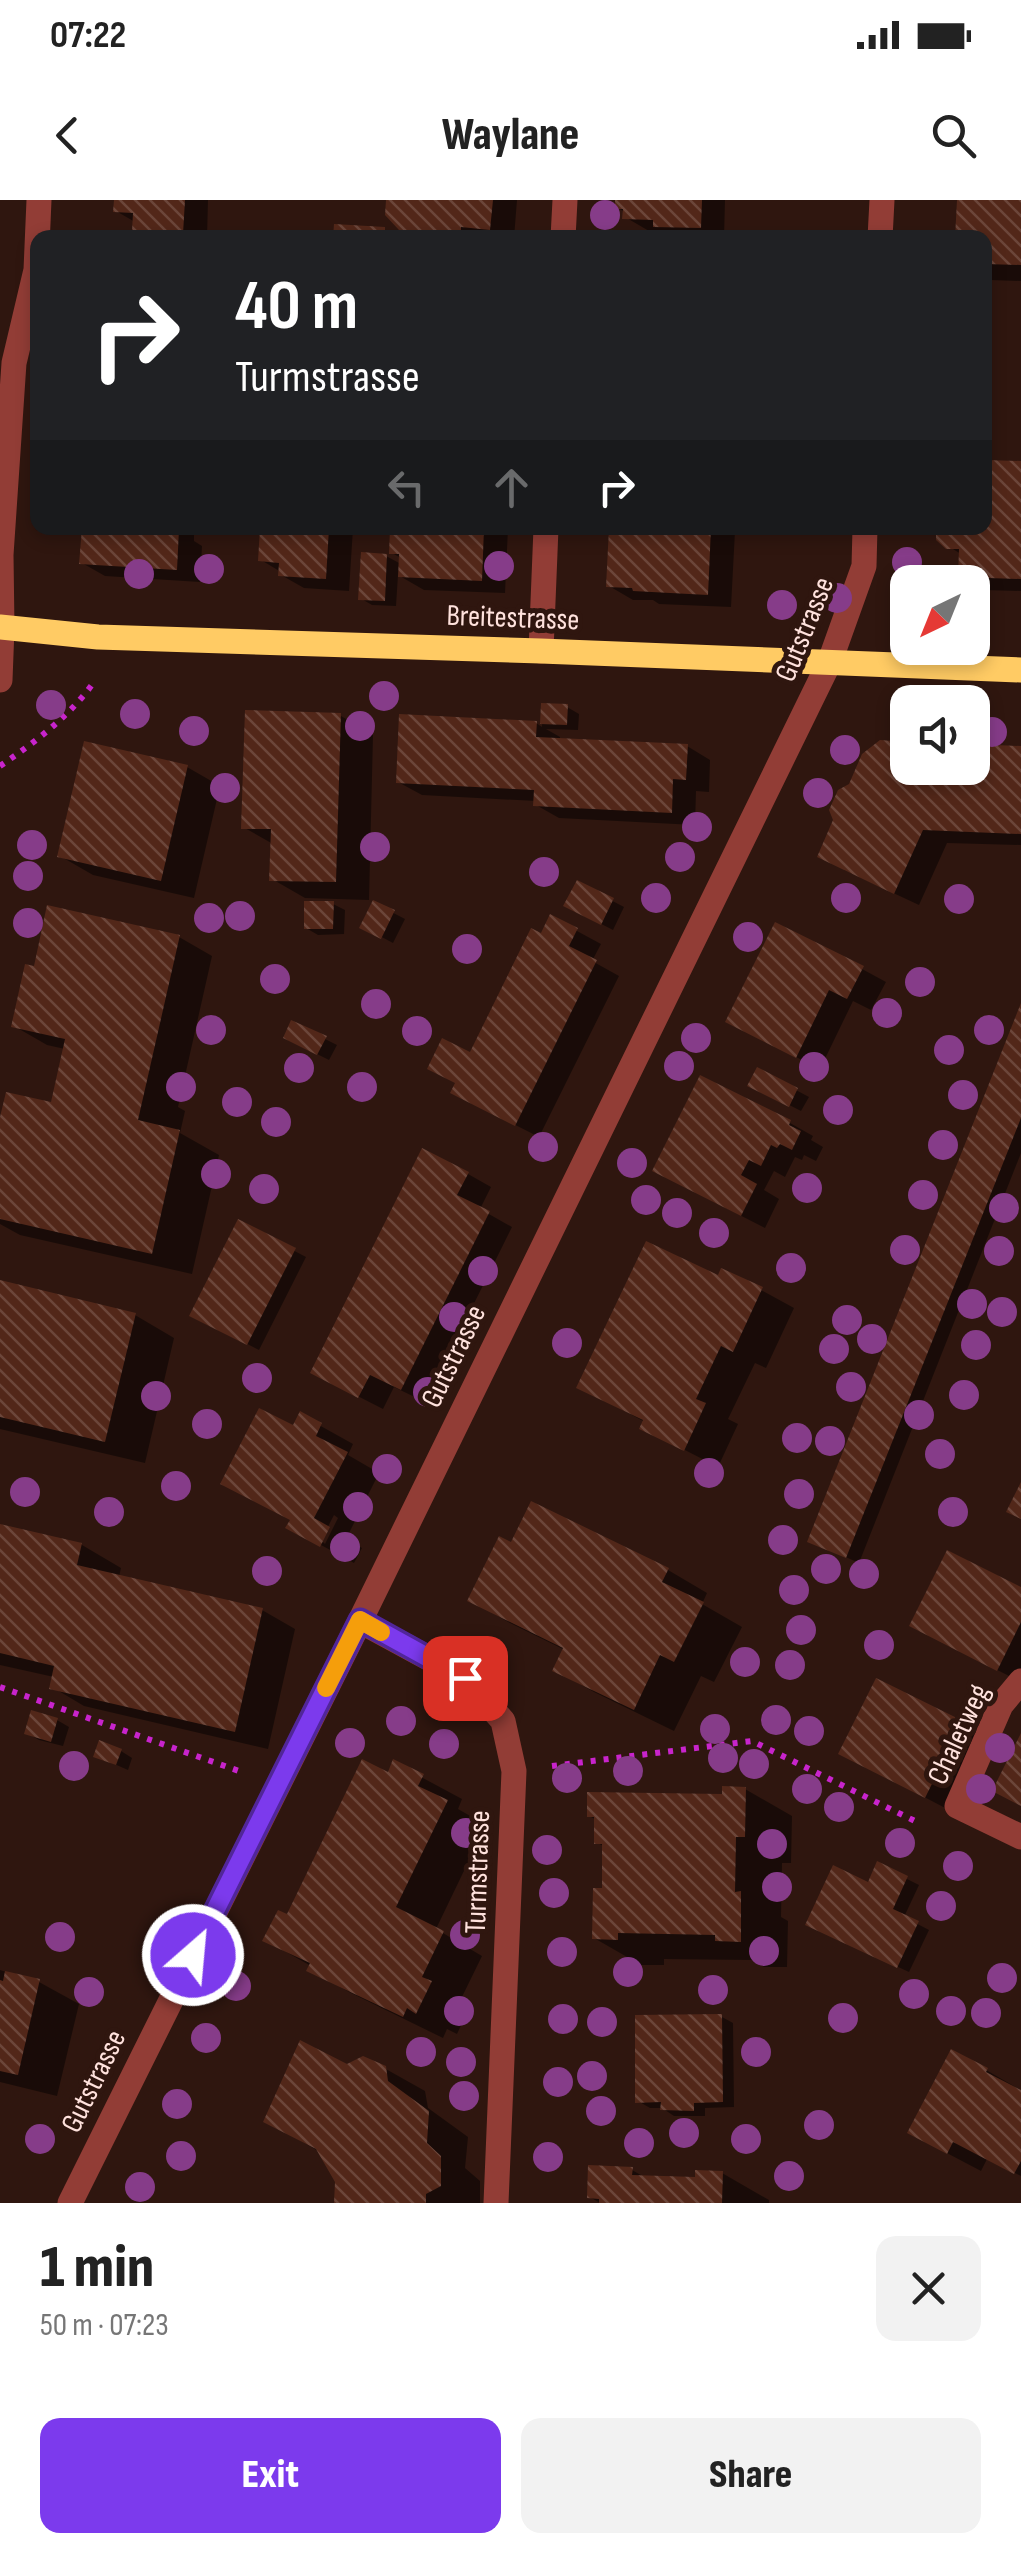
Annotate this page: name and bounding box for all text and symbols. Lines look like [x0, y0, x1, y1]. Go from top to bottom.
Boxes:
text: 07:22 [50, 13, 126, 58]
icon: back [40, 108, 95, 163]
text: Waylane [442, 108, 579, 163]
icon: search [926, 108, 981, 163]
text: 40 m [235, 265, 358, 349]
icon: right [70, 270, 200, 400]
text: Turmstrasse [235, 350, 420, 405]
icon: left [379, 460, 434, 515]
icon: ahead [484, 460, 539, 515]
icon: right [589, 460, 644, 515]
north arrow [890, 565, 990, 665]
map controls [890, 565, 990, 785]
street label: Gutstrasse [768, 572, 842, 687]
street label: Breitestrasse [446, 598, 580, 638]
button: sound [890, 685, 990, 785]
street label: Gutstrasse [414, 1299, 494, 1413]
pin [423, 1636, 508, 1721]
icon: arrive [438, 1651, 493, 1706]
street label: Chaletweg [920, 1679, 998, 1790]
street label: Turmstrasse [458, 1810, 498, 1934]
position arrow [141, 1903, 245, 2007]
street label: Gutstrasse [54, 2024, 134, 2138]
text: 1 min [40, 2232, 154, 2304]
button: close [876, 2236, 981, 2341]
text: 50 m · 07:23 [40, 2306, 169, 2345]
button: Exit [40, 2418, 501, 2533]
button: Share [521, 2418, 981, 2533]

